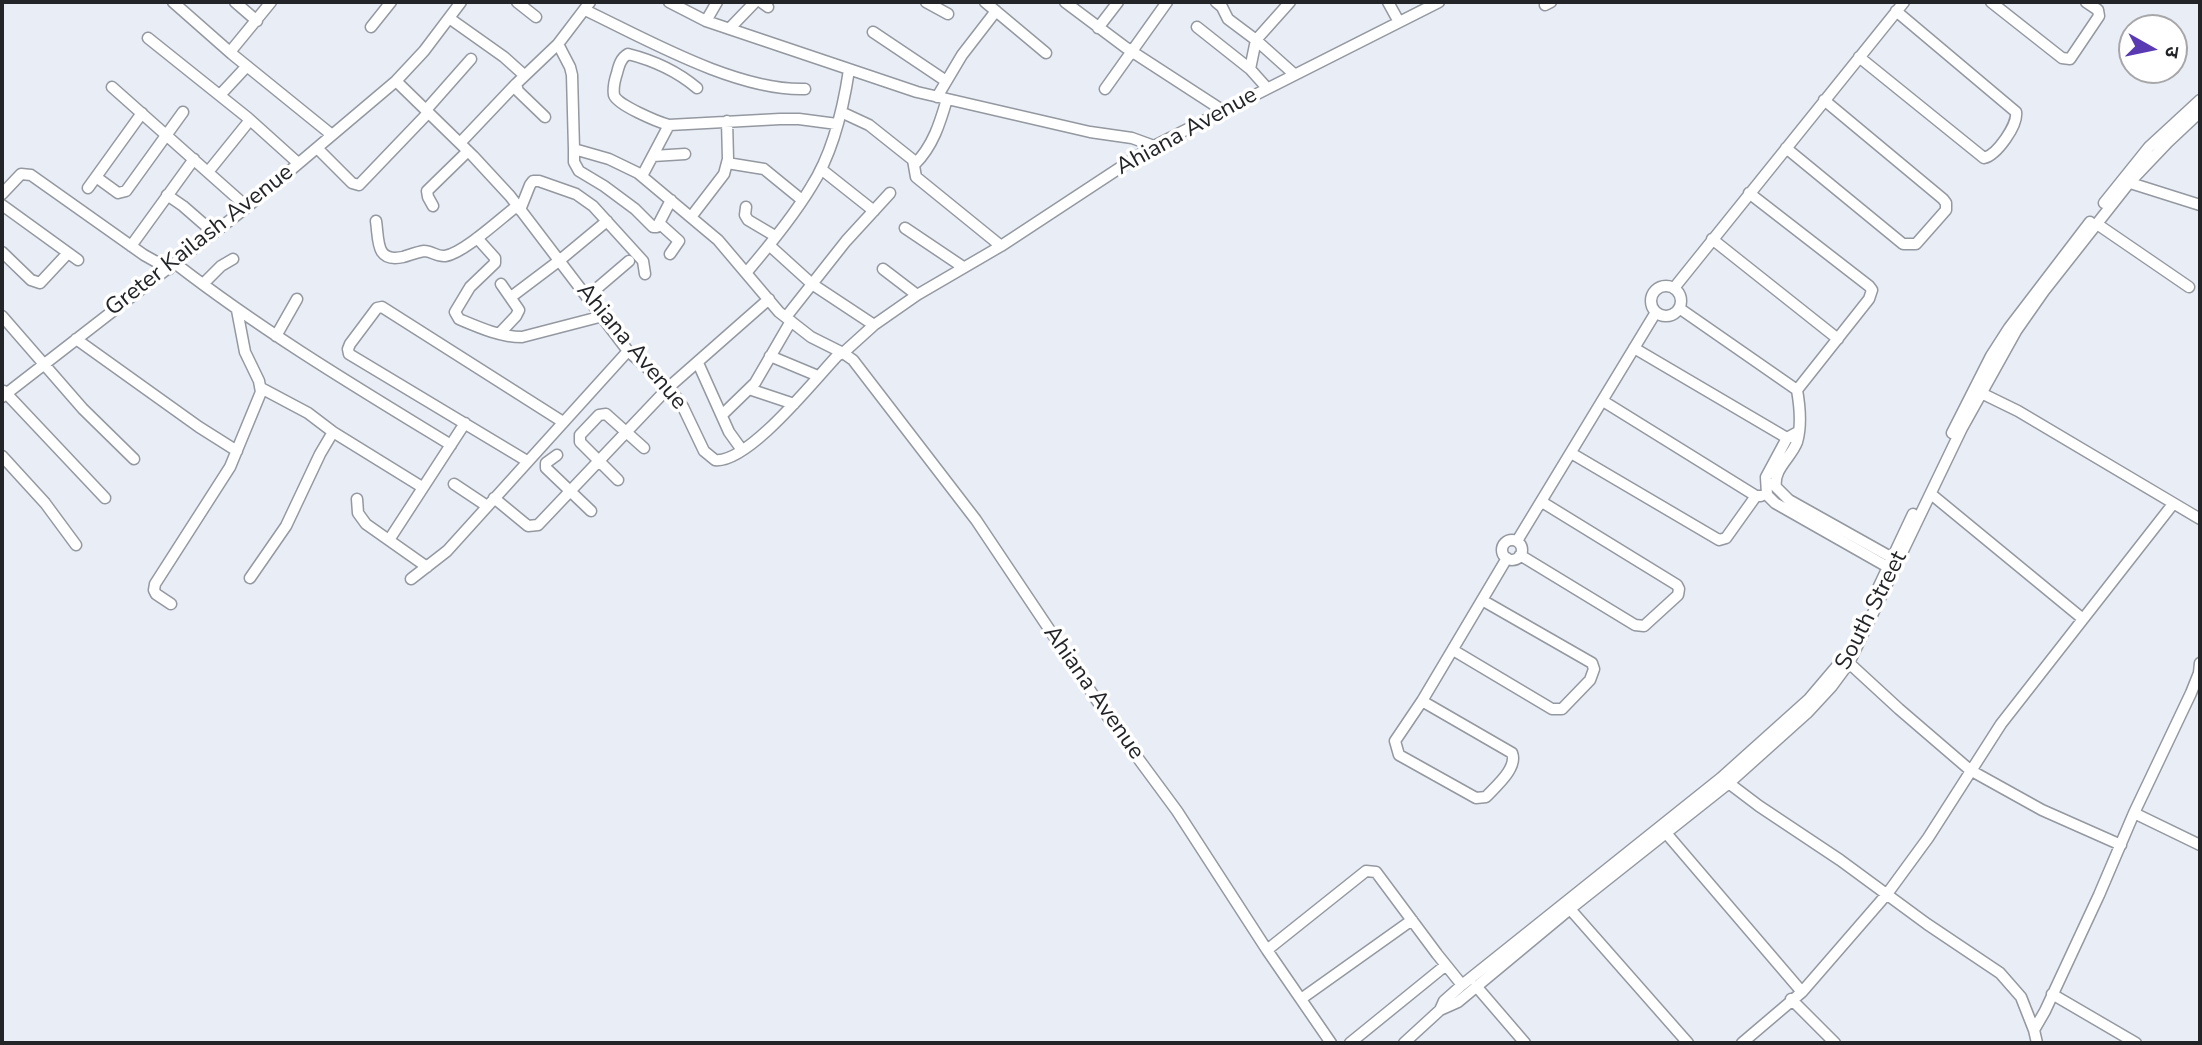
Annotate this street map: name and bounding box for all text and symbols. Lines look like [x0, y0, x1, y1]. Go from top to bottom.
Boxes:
north arrow [2118, 14, 2188, 84]
text: उ [2158, 44, 2185, 59]
street label: Ahiana Avenue [1112, 82, 1262, 182]
street label: Greter Kailash Avenue [101, 159, 299, 323]
street label: Ahiana Avenue [570, 278, 692, 416]
street label: South Street [1830, 547, 1914, 675]
street label: Ahiana Avenue [1037, 621, 1149, 765]

